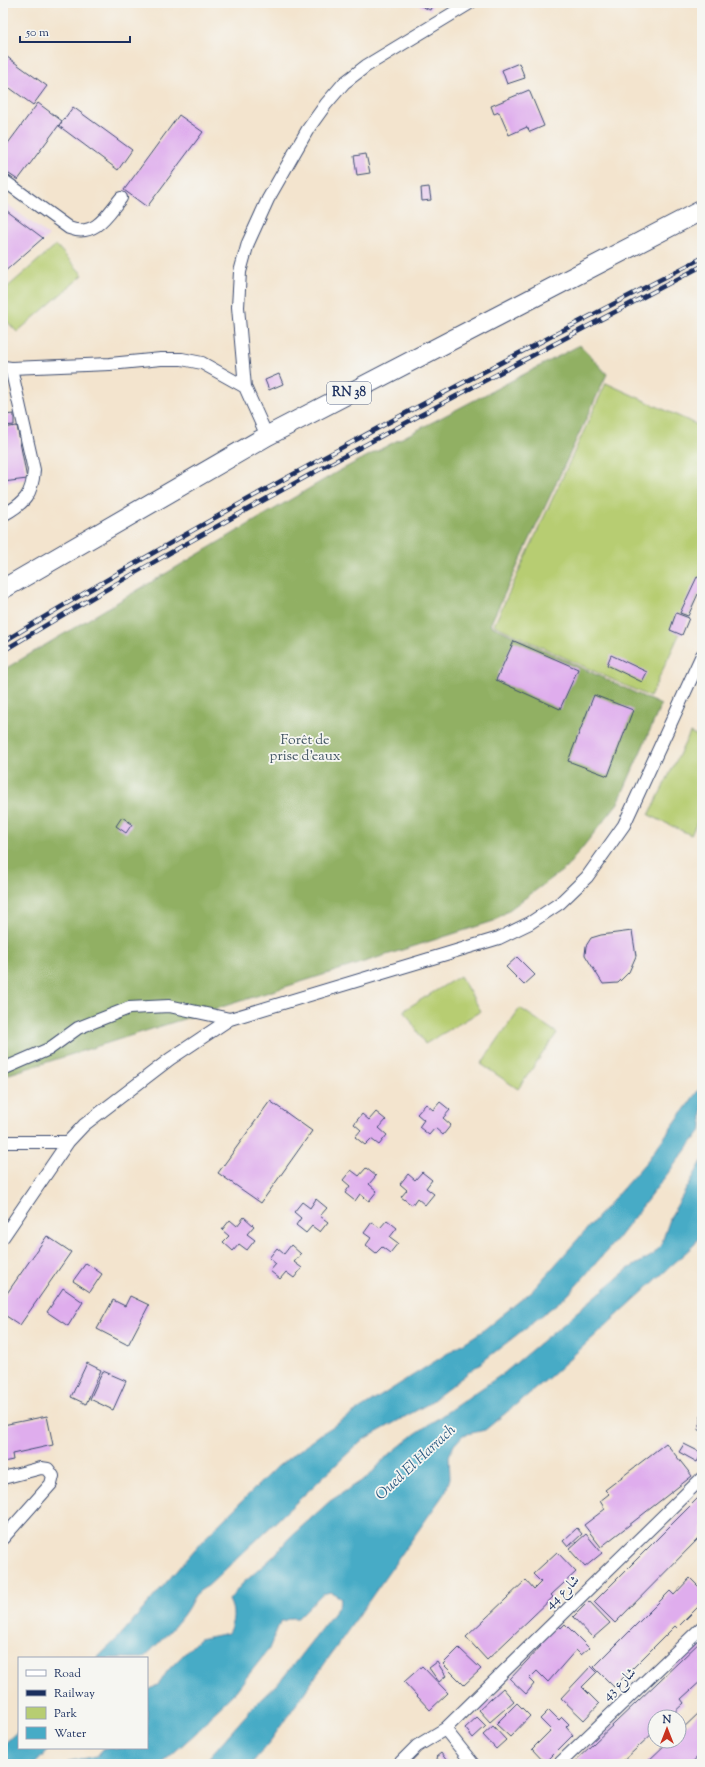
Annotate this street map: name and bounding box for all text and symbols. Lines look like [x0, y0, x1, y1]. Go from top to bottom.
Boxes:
scale bar [20, 18, 130, 44]
text: 50 m [25, 24, 49, 42]
road number: RN 38 [327, 382, 371, 404]
park label: Forêt de prise d'eaux [270, 731, 341, 767]
water label: Oued El Harrach [371, 1420, 461, 1506]
street label: شارع 44 [541, 1571, 585, 1615]
legend [18, 1657, 148, 1749]
street label: شارع 43 [599, 1664, 641, 1706]
text: Road [54, 1665, 81, 1683]
text: Railway [54, 1685, 95, 1703]
text: Park [54, 1705, 77, 1723]
north arrow [647, 1709, 687, 1749]
text: N [662, 1712, 672, 1728]
text: Water [54, 1725, 87, 1743]

